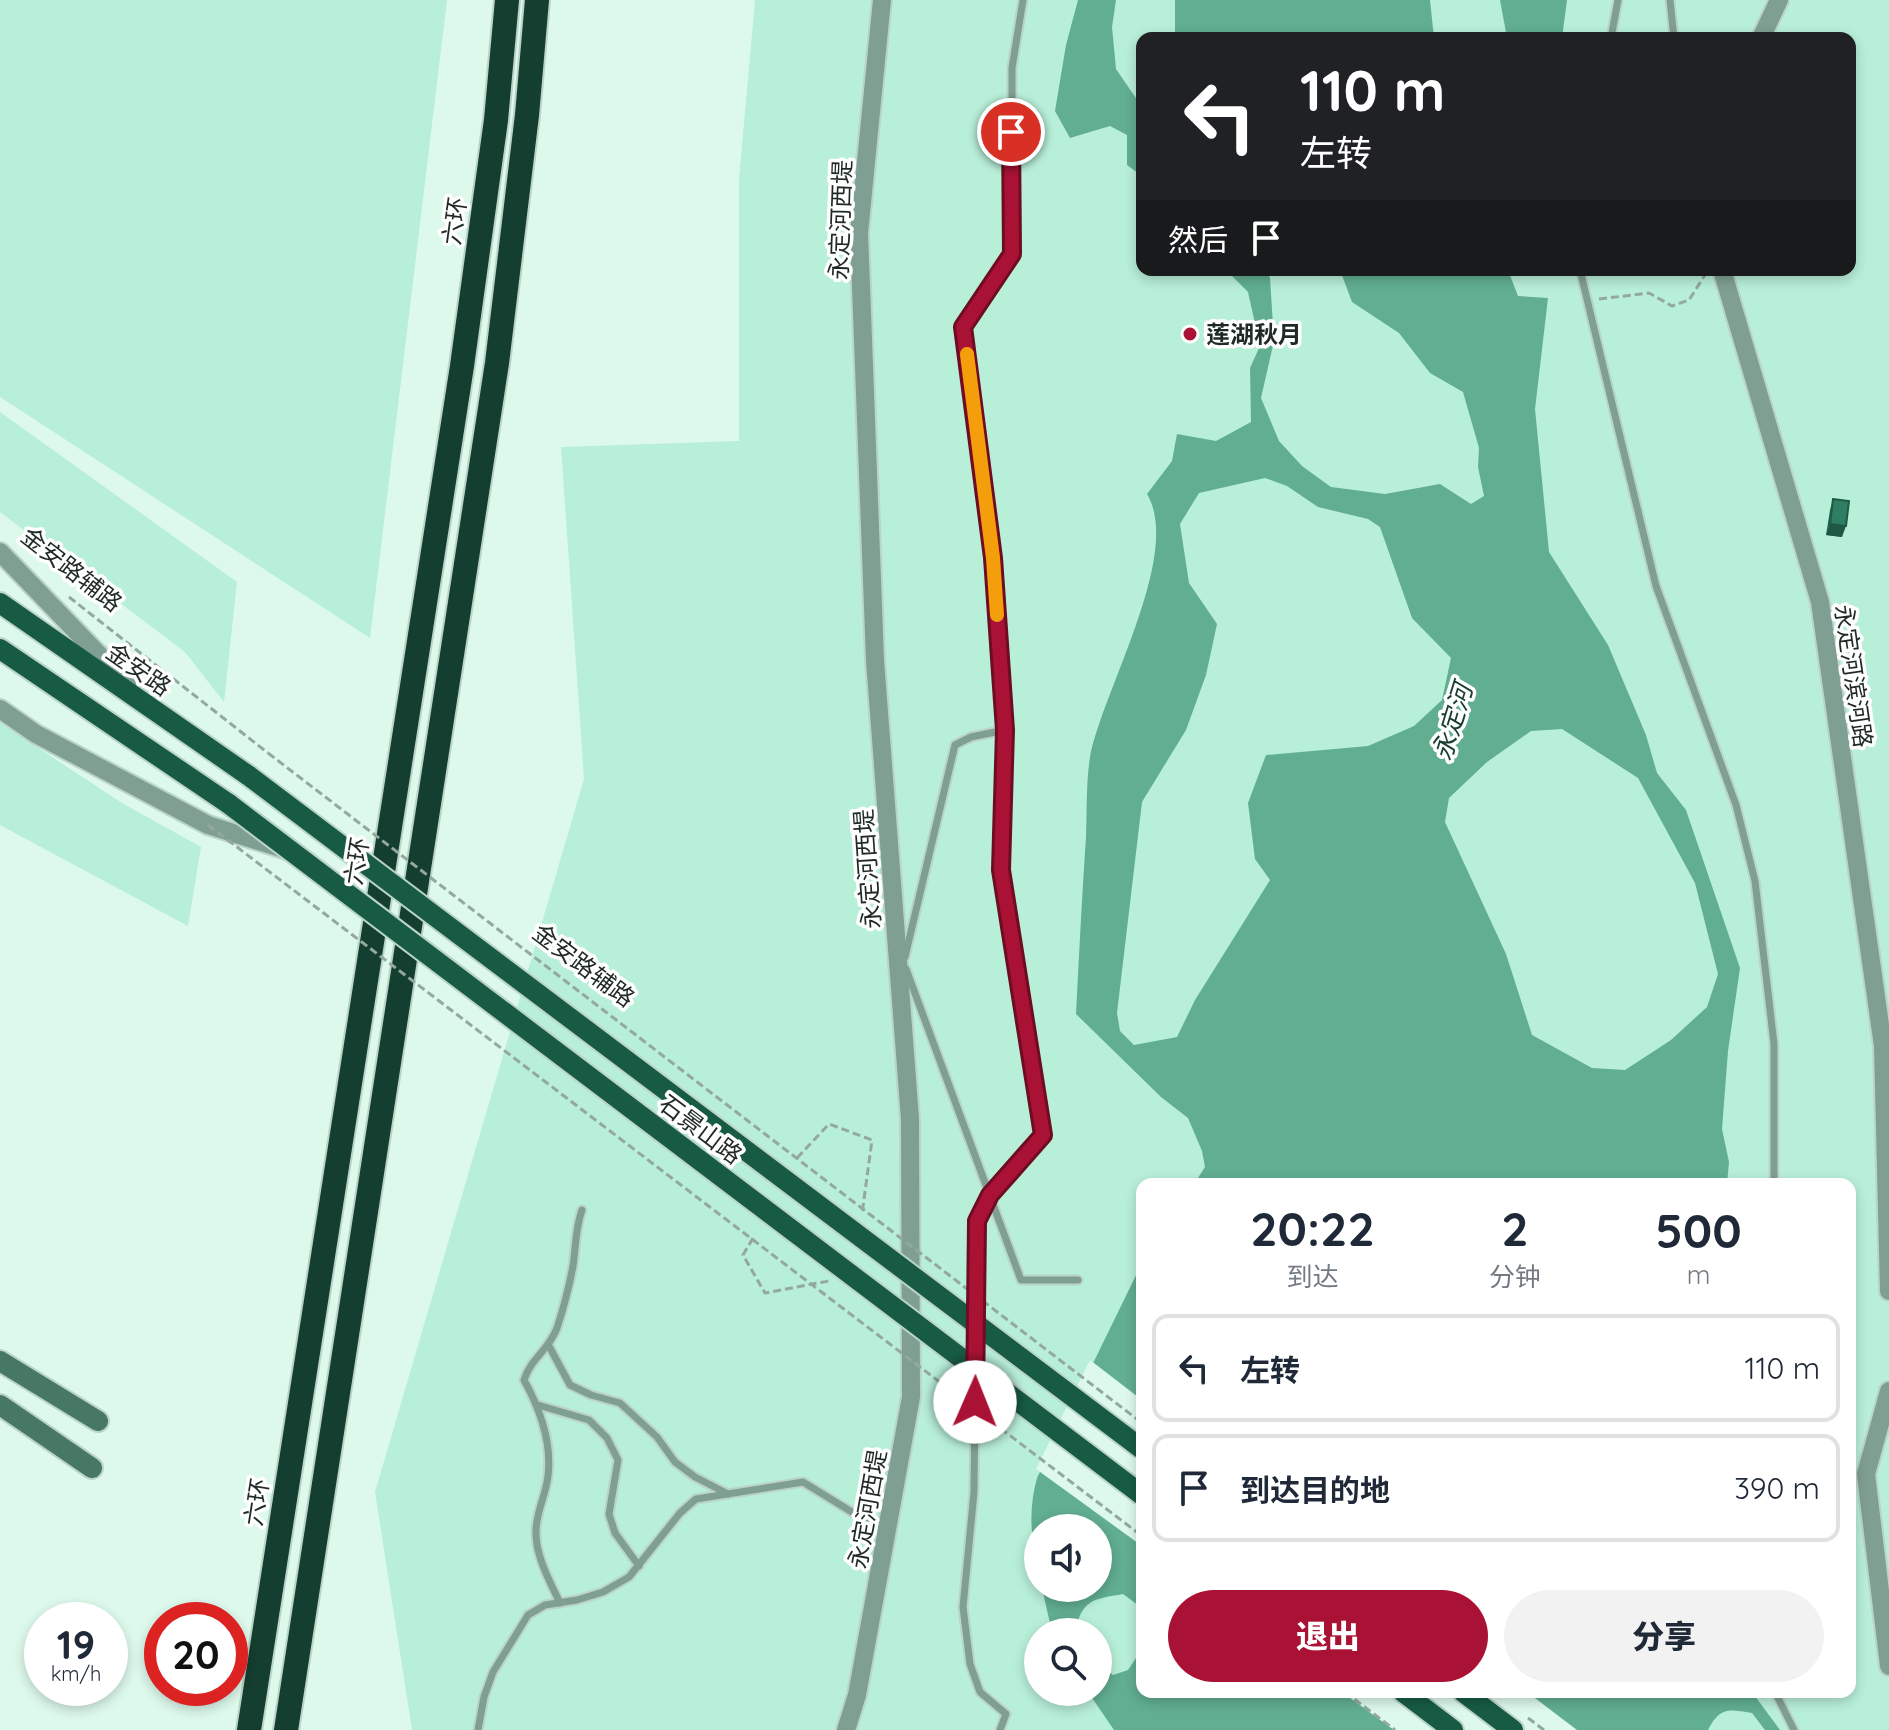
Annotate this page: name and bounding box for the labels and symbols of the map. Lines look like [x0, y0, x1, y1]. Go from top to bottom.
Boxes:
pin [977, 98, 1045, 166]
street label: 永定河西堤 [823, 160, 857, 280]
street label: 六环 [436, 195, 472, 247]
place label: 莲湖秋月 [1206, 319, 1302, 349]
marker: 莲湖秋月 [1181, 325, 1199, 343]
street label: 金安路辅路 [15, 520, 129, 618]
street label: 永定河滨河路 [1829, 603, 1879, 749]
street label: 金安路 [101, 636, 177, 702]
water label: 永定河 [1425, 675, 1481, 764]
street label: 永定河西堤 [848, 808, 886, 930]
street label: 六环 [337, 835, 375, 887]
street label: 金安路辅路 [527, 917, 641, 1013]
street label: 石景山路 [654, 1088, 748, 1170]
position arrow [933, 1360, 1017, 1444]
street label: 永定河西堤 [842, 1447, 892, 1571]
street label: 六环 [237, 1476, 275, 1528]
speed limit sign: 20 [144, 1602, 248, 1706]

